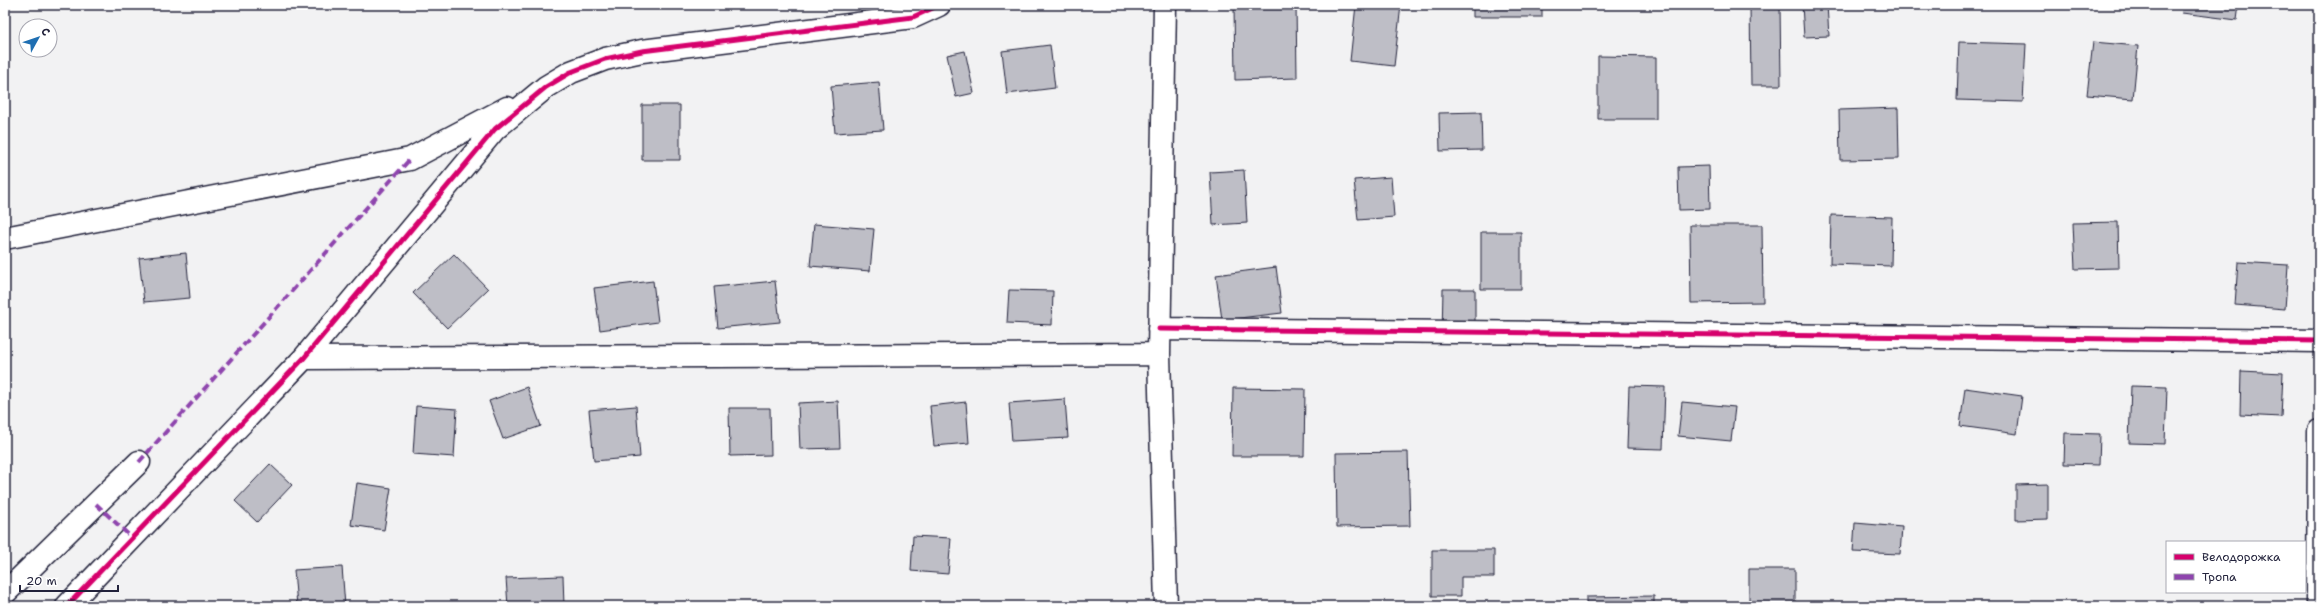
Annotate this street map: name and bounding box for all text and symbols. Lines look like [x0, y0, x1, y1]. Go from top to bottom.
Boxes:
north arrow [18, 18, 58, 58]
text: С [37, 24, 53, 39]
legend [2166, 541, 2306, 593]
text: Велодорожка [2202, 549, 2281, 565]
scale bar [20, 567, 118, 593]
text: Тропа [2202, 569, 2237, 585]
text: 20 m [26, 573, 57, 589]

